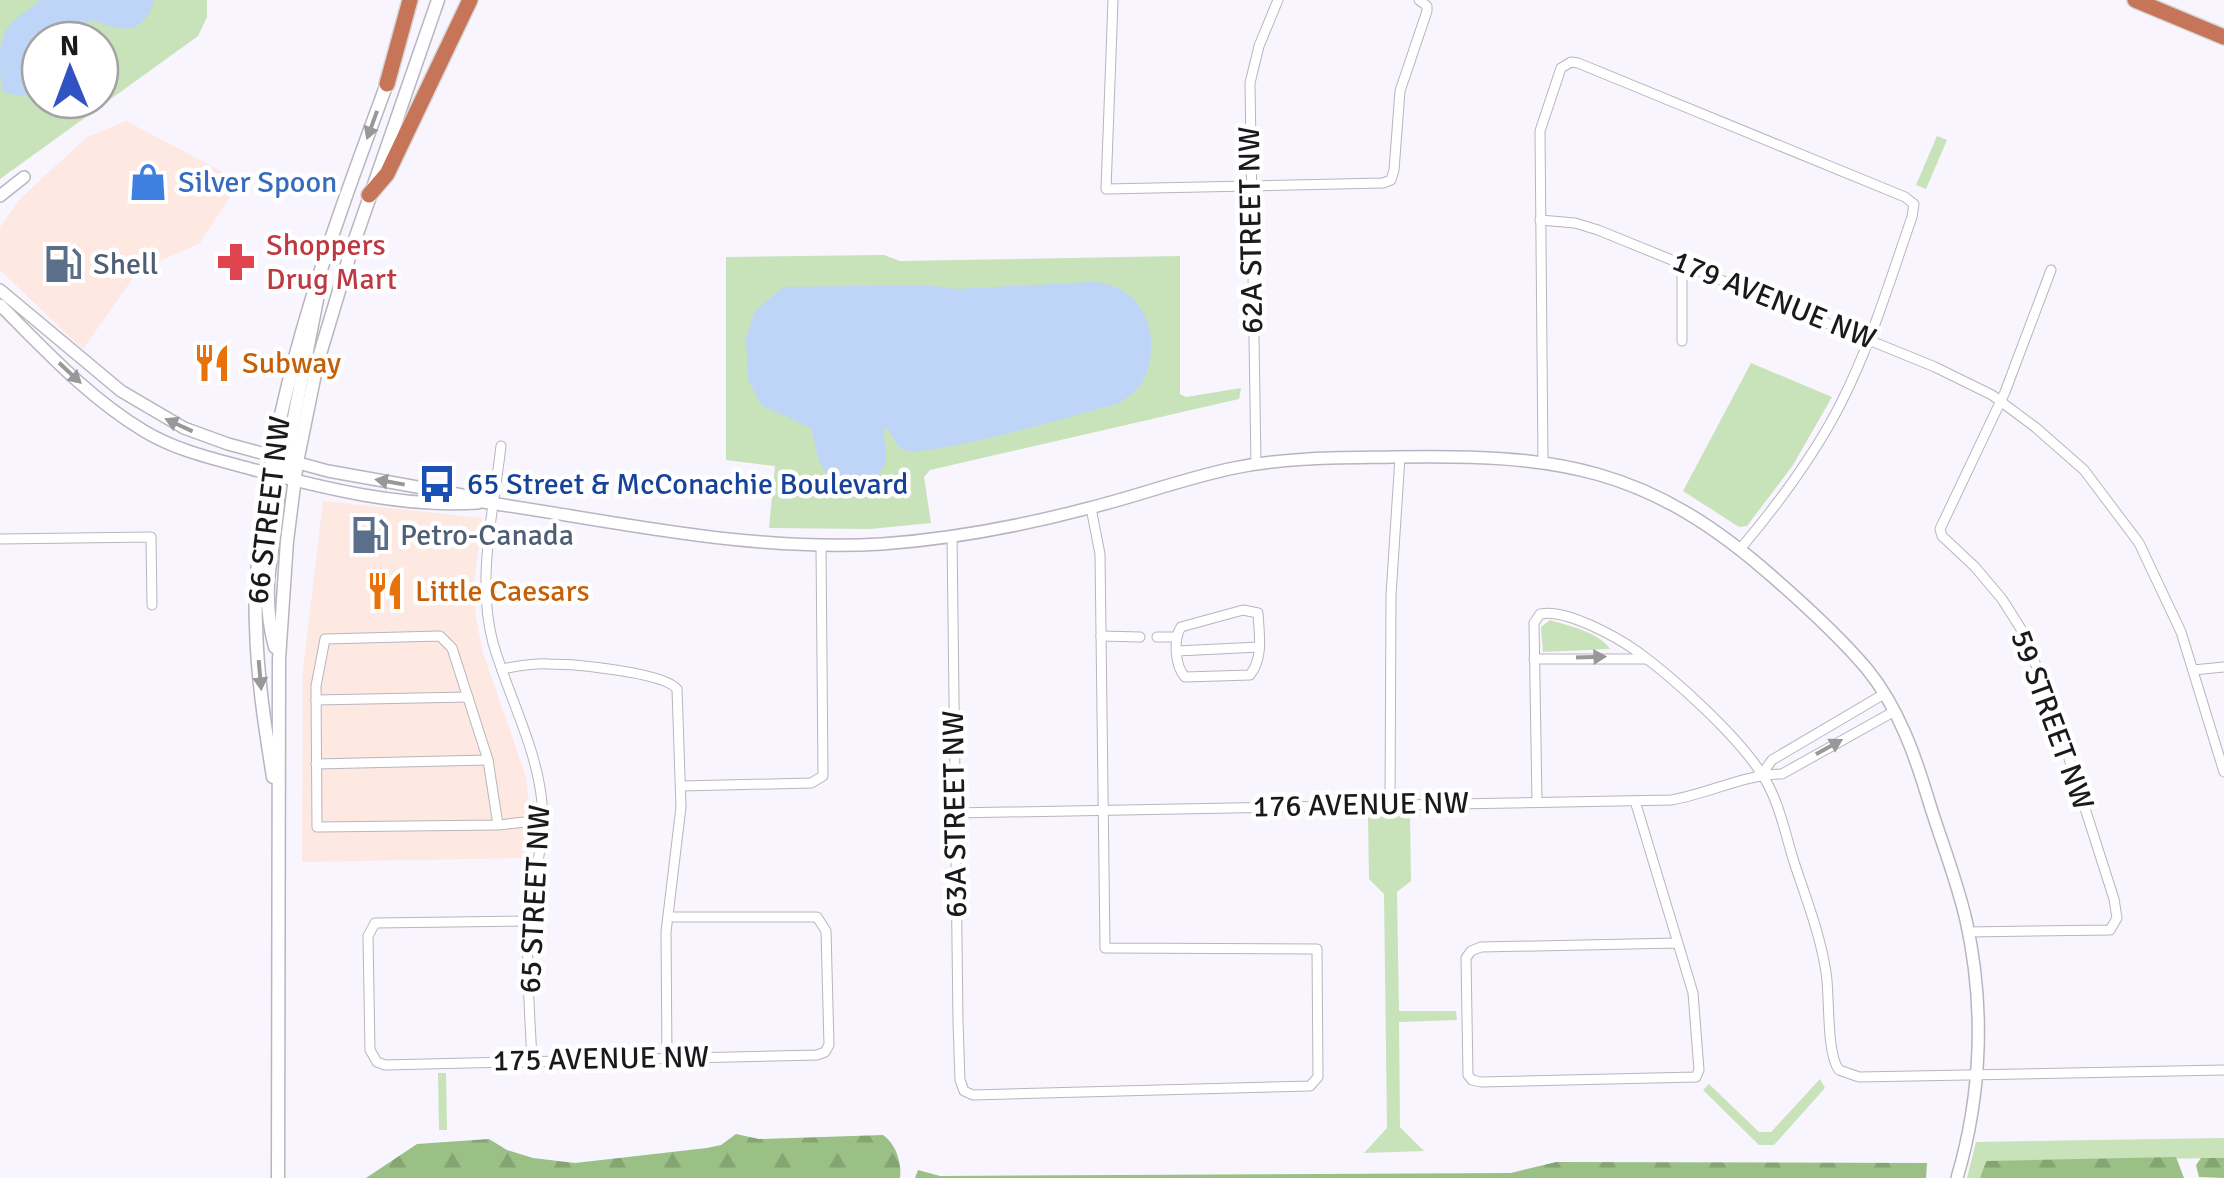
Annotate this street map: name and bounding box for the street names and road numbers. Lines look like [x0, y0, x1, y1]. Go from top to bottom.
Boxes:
street label: 62A STREET NW [1231, 126, 1271, 334]
street label: 179 AVENUE NW [1667, 242, 1881, 358]
street label: 66 STREET NW [239, 414, 299, 606]
street label: 59 STREET NW [2002, 625, 2102, 815]
street label: 63A STREET NW [935, 710, 975, 918]
street label: 176 AVENUE NW [1253, 785, 1469, 825]
street label: 65 STREET NW [512, 804, 558, 994]
street label: 175 AVENUE NW [493, 1039, 709, 1079]

